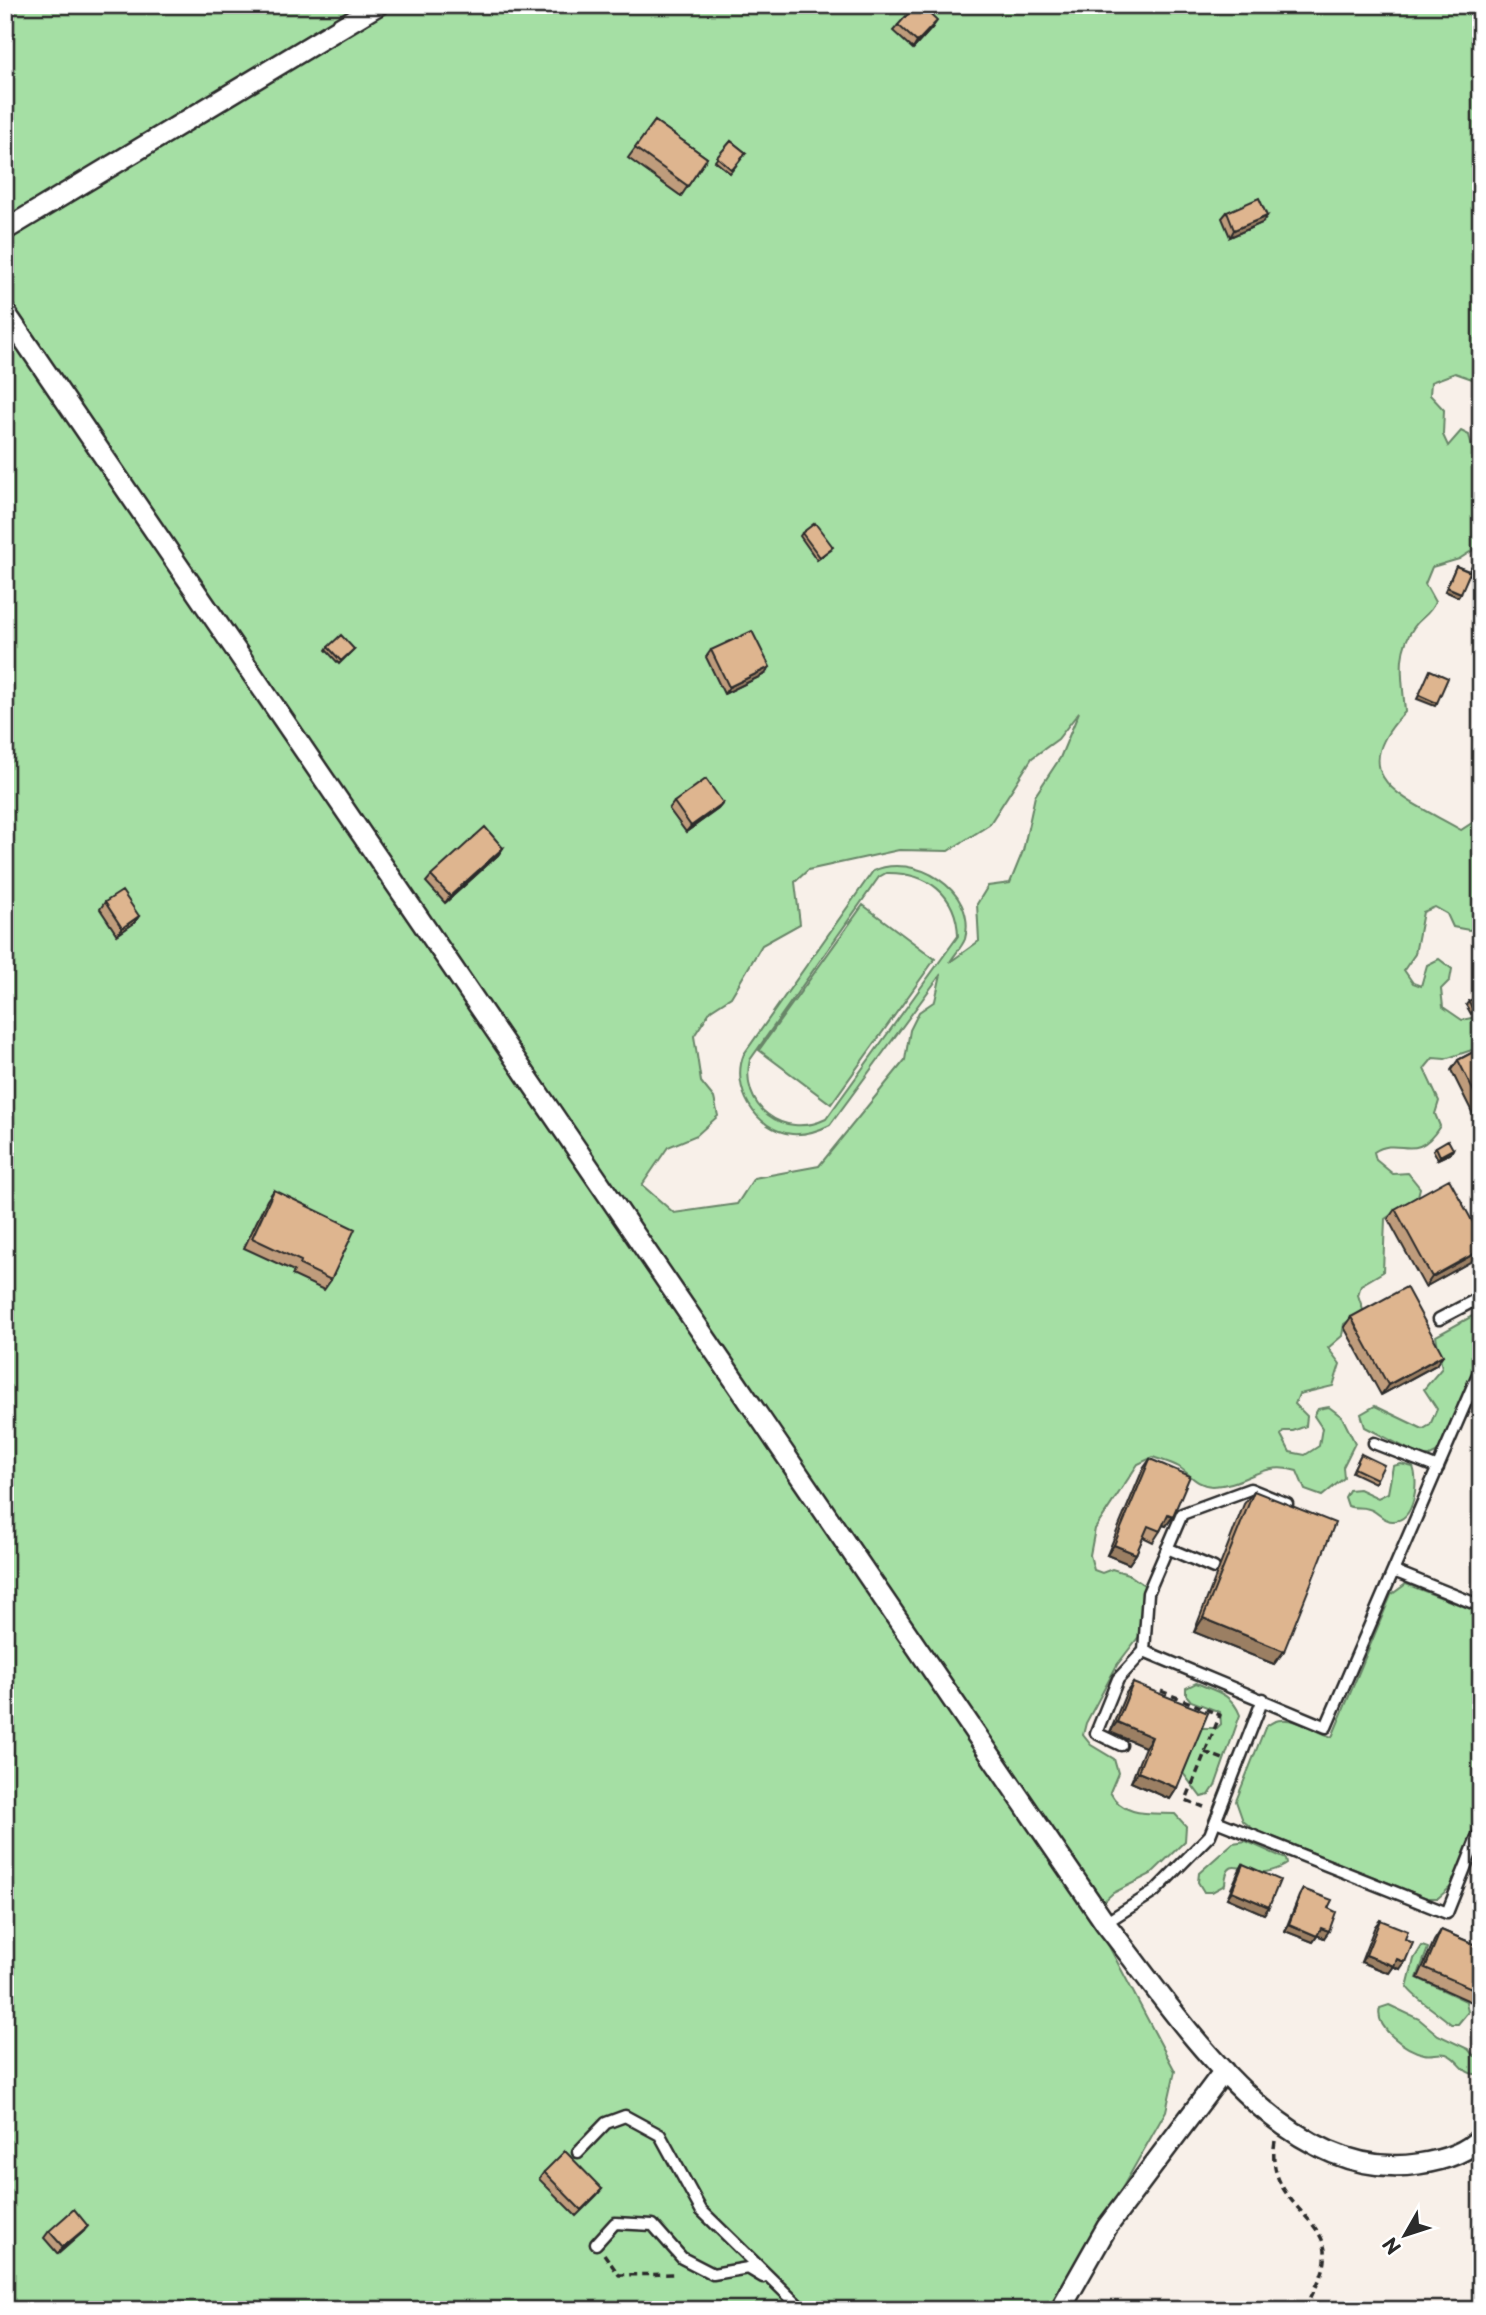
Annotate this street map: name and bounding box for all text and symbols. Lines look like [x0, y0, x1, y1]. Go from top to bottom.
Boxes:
north arrow [1370, 2200, 1440, 2270]
text: N [1375, 2232, 1407, 2261]

